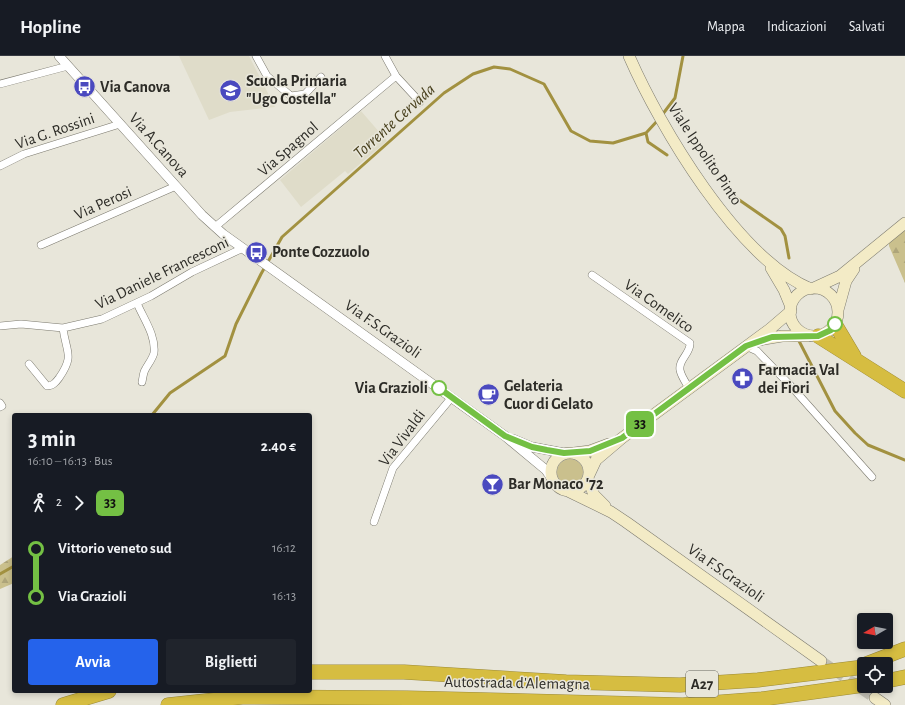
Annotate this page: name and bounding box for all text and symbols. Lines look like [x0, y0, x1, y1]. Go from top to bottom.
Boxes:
text: Hopline [20, 18, 81, 37]
text: Mappa [707, 20, 745, 34]
text: Indicazioni [767, 20, 827, 34]
text: Salvati [849, 20, 885, 34]
place label: Scuola Primaria "Ugo Costella" [246, 73, 347, 107]
bus stop icon: Via Canova [71, 74, 97, 100]
school or university icon: Scuola Primaria "Ugo Costella" [218, 77, 244, 103]
place label: Via Canova [100, 79, 171, 95]
water label: Torrente Cervada [350, 80, 438, 162]
street label: Viale Ippolito Pinto [665, 100, 745, 208]
street label: Via G. Rossini [13, 110, 97, 152]
street label: Via A.Canova [126, 110, 192, 180]
street label: Via Spagnol [255, 119, 321, 179]
street label: Via Perosi [72, 183, 134, 223]
street label: Via Daniele Francesconi [93, 234, 231, 312]
bus stop icon: Ponte Cozzuolo [244, 239, 270, 265]
place label: Ponte Cozzuolo [272, 244, 370, 260]
street label: Via Comelico [621, 276, 697, 336]
street label: Via F.S.Grazioli [342, 297, 424, 361]
unlabelled marker [827, 316, 843, 332]
place label: Farmacia Val dei Fiori [758, 362, 840, 396]
pharmacy icon: Farmacia Val dei Fiori [730, 366, 756, 392]
place label: Gelateria Cuor di Gelato [504, 378, 593, 412]
place label: Via Grazioli [355, 380, 428, 396]
marker: Via Grazioli [431, 380, 447, 396]
cafe icon: Gelateria Cuor di Gelato [476, 382, 502, 408]
street label: Via Vivaldi [376, 407, 428, 469]
line badge: 33 [622, 411, 658, 437]
text: 33 [634, 417, 646, 431]
text: 3 min [28, 428, 76, 450]
text: 2.40 € [261, 439, 296, 454]
text: 16:10 – 16:13 · Bus [28, 455, 112, 468]
bar icon: Bar Monaco '72 [479, 471, 505, 497]
place label: Bar Monaco '72 [508, 476, 604, 492]
icon: walk [28, 492, 50, 514]
icon: forward [68, 492, 90, 514]
text: 2 [56, 496, 62, 509]
text: 33 [104, 496, 116, 510]
text: Vittorio veneto sud [58, 541, 172, 556]
street label: Via F.S.Grazioli [685, 541, 767, 605]
text: 16:12 [272, 542, 296, 555]
text: Via Grazioli [58, 589, 127, 604]
text: 16:13 [273, 590, 296, 603]
north arrow [857, 613, 893, 649]
map controls [857, 613, 893, 693]
button: Avvia [28, 639, 158, 685]
button: Biglietti [166, 639, 296, 685]
button: locate [857, 657, 893, 693]
road number: A27 [686, 671, 718, 697]
street label: Autostrada d'Alemagna [444, 674, 590, 692]

